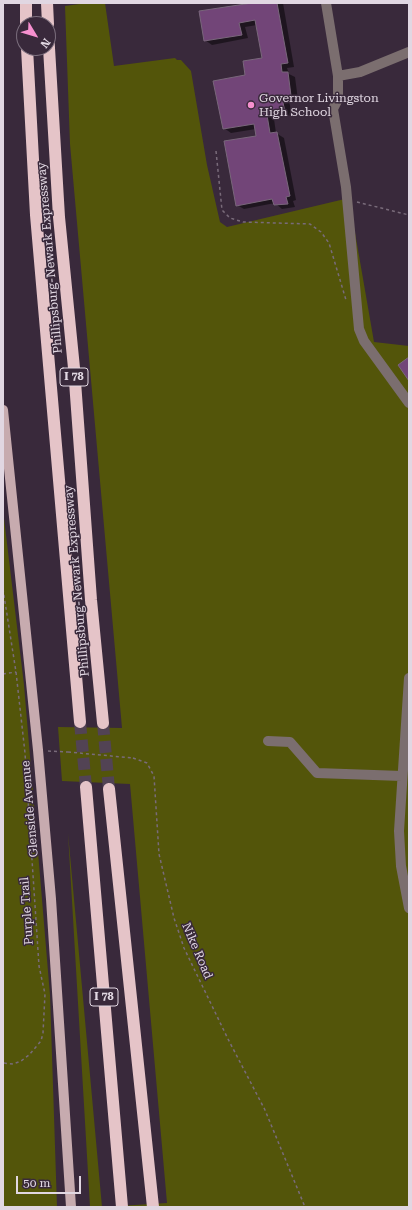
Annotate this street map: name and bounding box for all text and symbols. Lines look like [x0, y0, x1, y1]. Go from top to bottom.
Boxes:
north arrow [16, 16, 56, 56]
text: N [37, 36, 53, 50]
place label: Governor Livingston High School [259, 91, 379, 119]
marker: Governor Livingston High School [246, 100, 256, 110]
street label: Phillipsburg-Newark Expressway [34, 162, 66, 354]
road number: I 78 [60, 368, 88, 386]
street label: Phillipsburg-Newark Expressway [61, 485, 93, 677]
street label: Glenside Avenue [19, 760, 41, 858]
street label: Purple Trail [17, 876, 37, 946]
street label: Nike Road [179, 921, 215, 981]
road number: I 78 [90, 988, 118, 1006]
scale bar [18, 1168, 83, 1194]
text: 50 m [23, 1176, 50, 1190]

